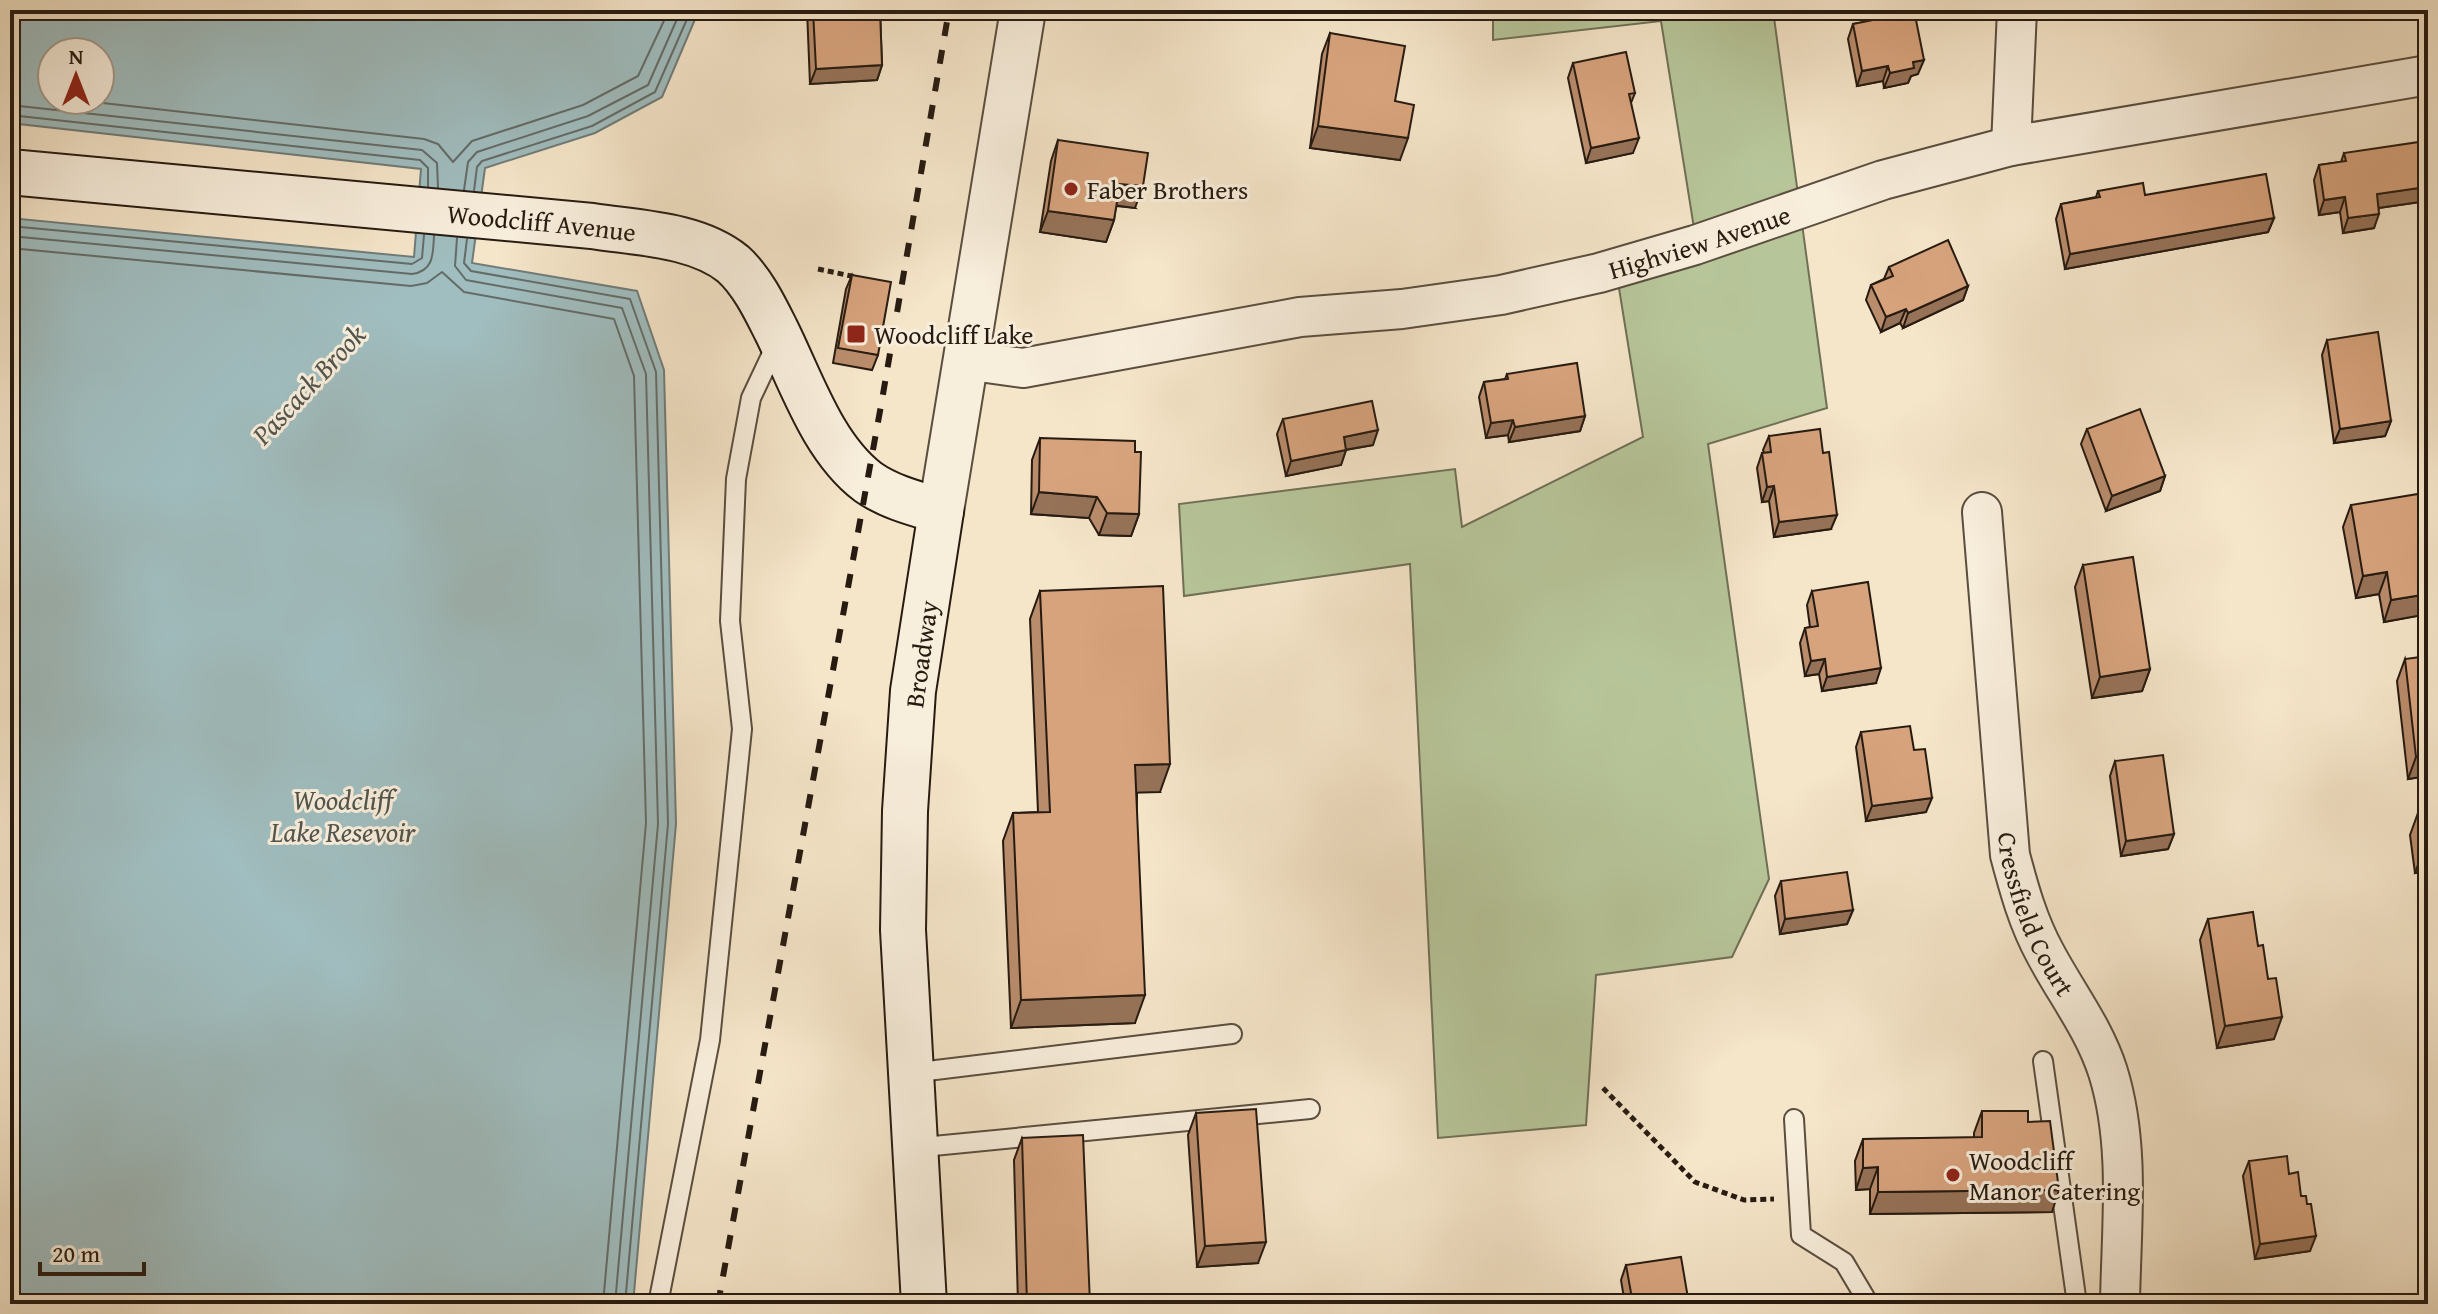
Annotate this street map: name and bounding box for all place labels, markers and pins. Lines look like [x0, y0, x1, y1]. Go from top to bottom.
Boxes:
place label: Faber Brothers [1087, 170, 1248, 209]
marker: Faber Brothers [1062, 180, 1080, 198]
place label: Woodcliff Lake [874, 315, 1033, 354]
marker: Woodcliff Lake [845, 323, 867, 345]
place label: Woodcliff Manor Catering [1969, 1141, 2140, 1210]
marker: Woodcliff Manor Catering [1944, 1166, 1962, 1184]

